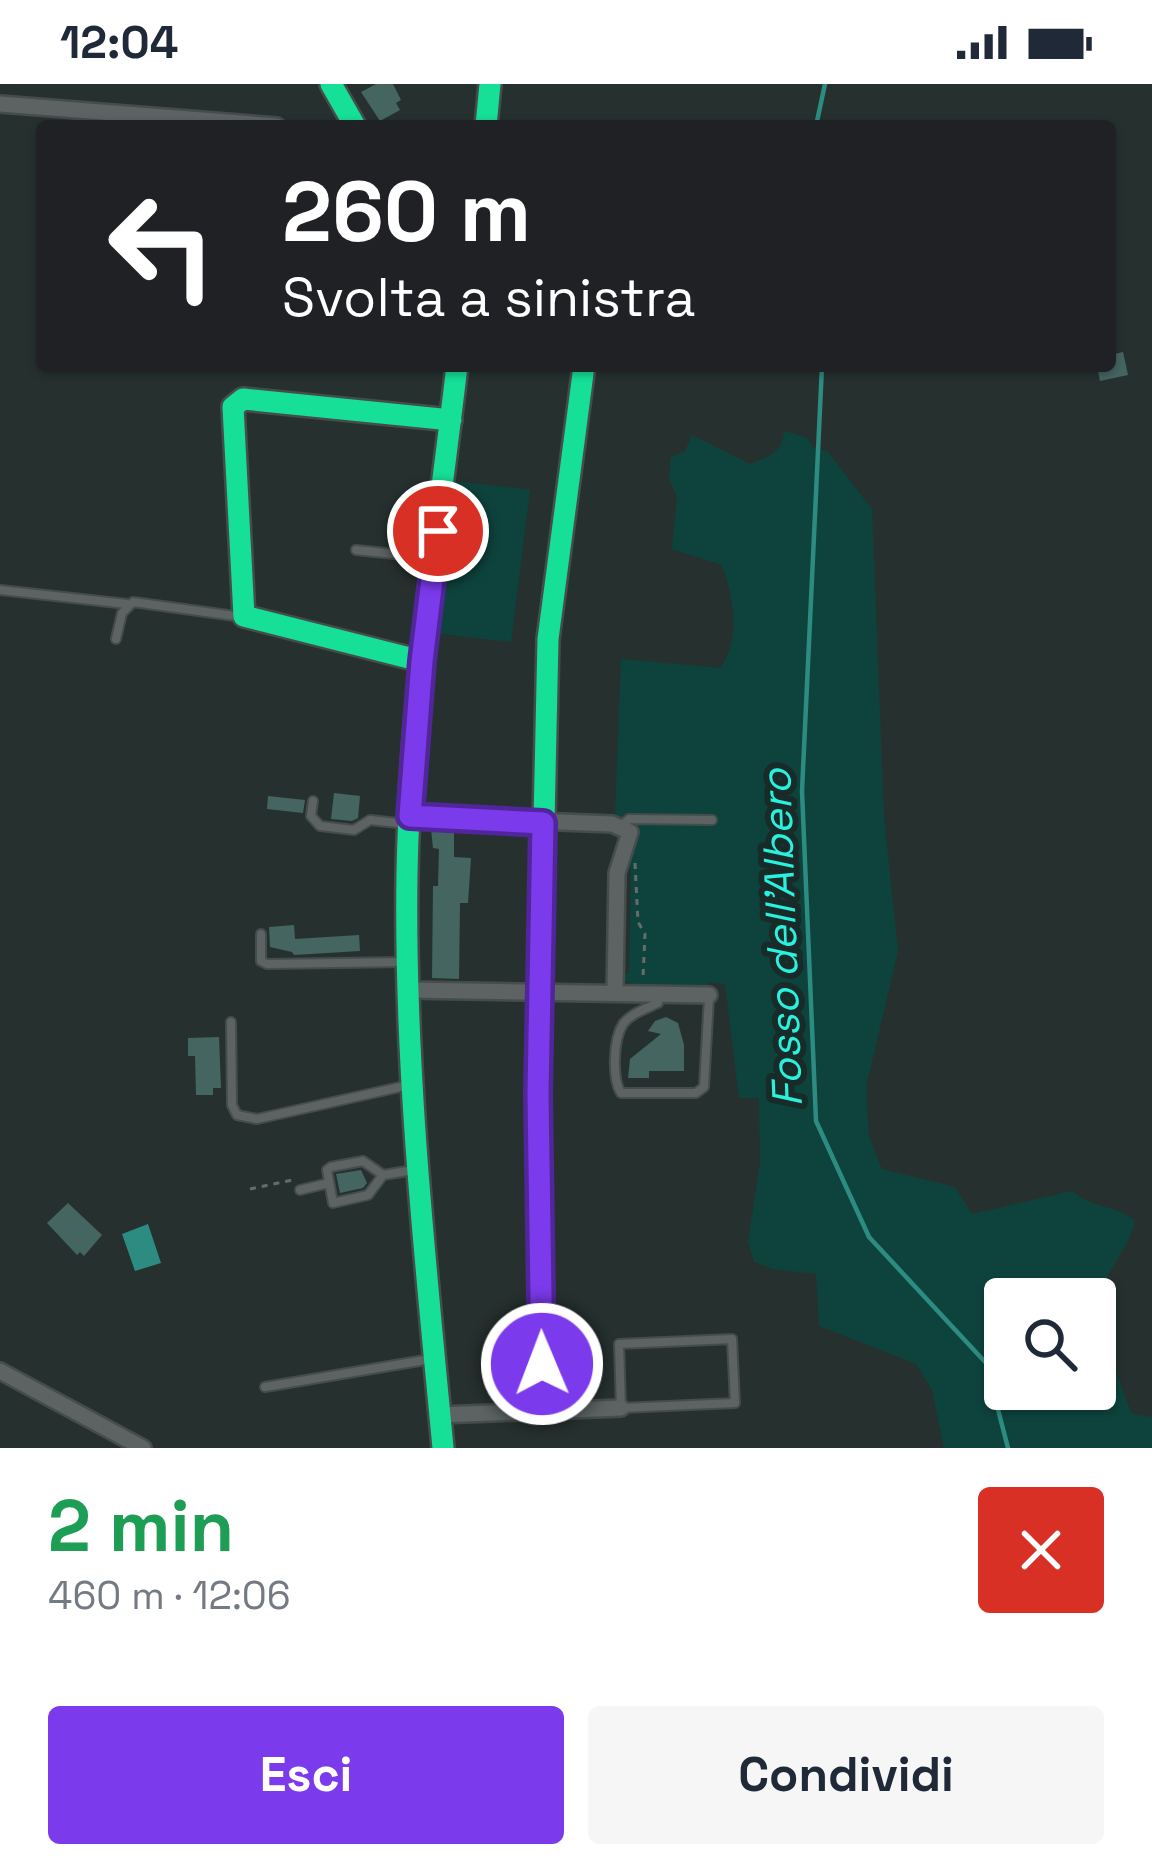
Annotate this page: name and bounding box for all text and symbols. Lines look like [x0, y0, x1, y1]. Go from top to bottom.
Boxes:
text: 12:04 [60, 14, 178, 71]
text: 260 m [282, 158, 531, 266]
icon: left [84, 168, 240, 324]
text: Svolta a sinistra [282, 263, 695, 332]
pin [387, 480, 489, 582]
icon: arrive [405, 498, 471, 564]
water label: Fosso dell'Albero [749, 767, 814, 1108]
map controls [984, 1278, 1116, 1410]
button: search [984, 1278, 1116, 1410]
position arrow [479, 1301, 605, 1427]
text: 2 min [48, 1480, 234, 1572]
button: close [978, 1487, 1104, 1613]
text: 460 m · 12:06 [48, 1571, 291, 1620]
button: Esci [48, 1706, 564, 1844]
button: Condividi [588, 1706, 1104, 1844]

